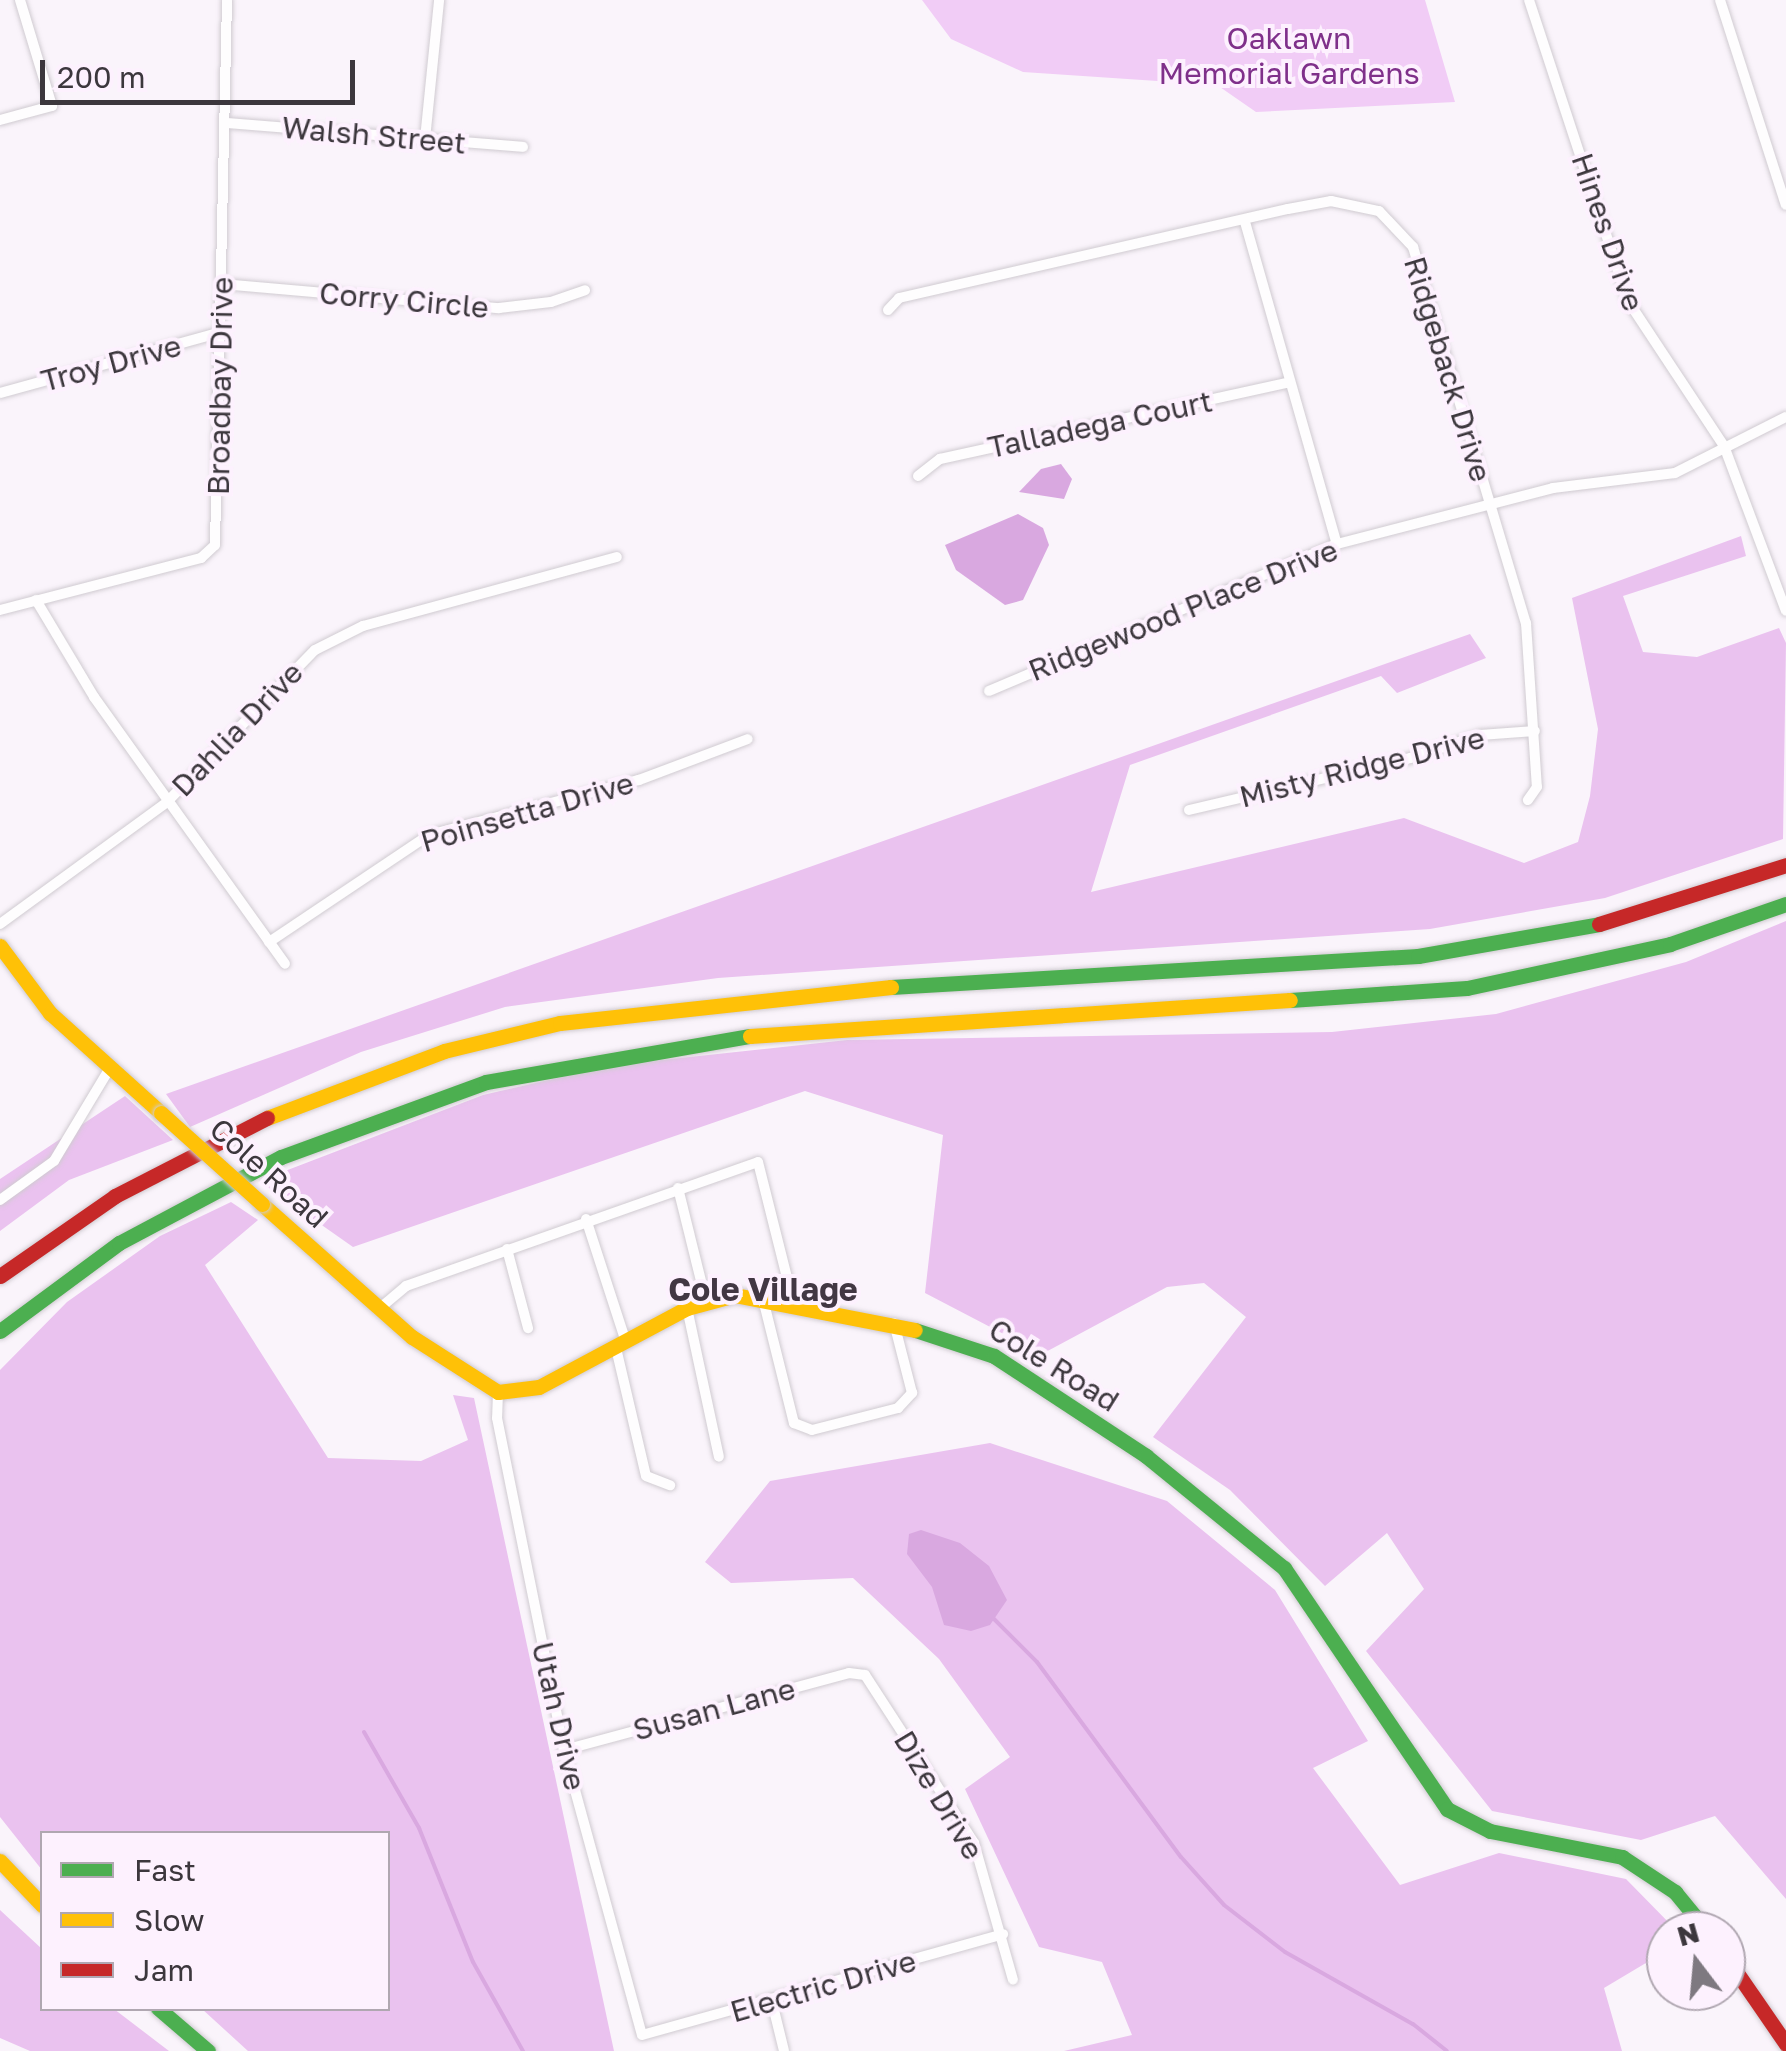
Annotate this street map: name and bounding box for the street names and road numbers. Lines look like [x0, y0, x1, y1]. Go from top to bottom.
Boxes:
street label: Walsh Street [280, 109, 468, 161]
street label: Hines Drive [1564, 148, 1652, 316]
street label: Ridgeback Drive [1397, 252, 1499, 486]
street label: Corry Circle [318, 275, 490, 325]
street label: Broadbay Drive [200, 277, 240, 495]
street label: Troy Drive [37, 327, 185, 399]
street label: Talladega Court [984, 383, 1216, 465]
street label: Ridgewood Place Drive [1023, 531, 1343, 689]
street label: Dahlia Drive [164, 654, 310, 804]
street label: Misty Ridge Drive [1236, 719, 1488, 815]
street label: Poinsetta Drive [416, 764, 638, 860]
street label: Cole Road [203, 1111, 335, 1235]
street label: Cole Road [983, 1311, 1125, 1419]
street label: Utah Drive [524, 1638, 594, 1794]
street label: Susan Lane [629, 1670, 799, 1748]
street label: Dize Drive [887, 1724, 991, 1866]
street label: Electric Drive [726, 1942, 920, 2030]

